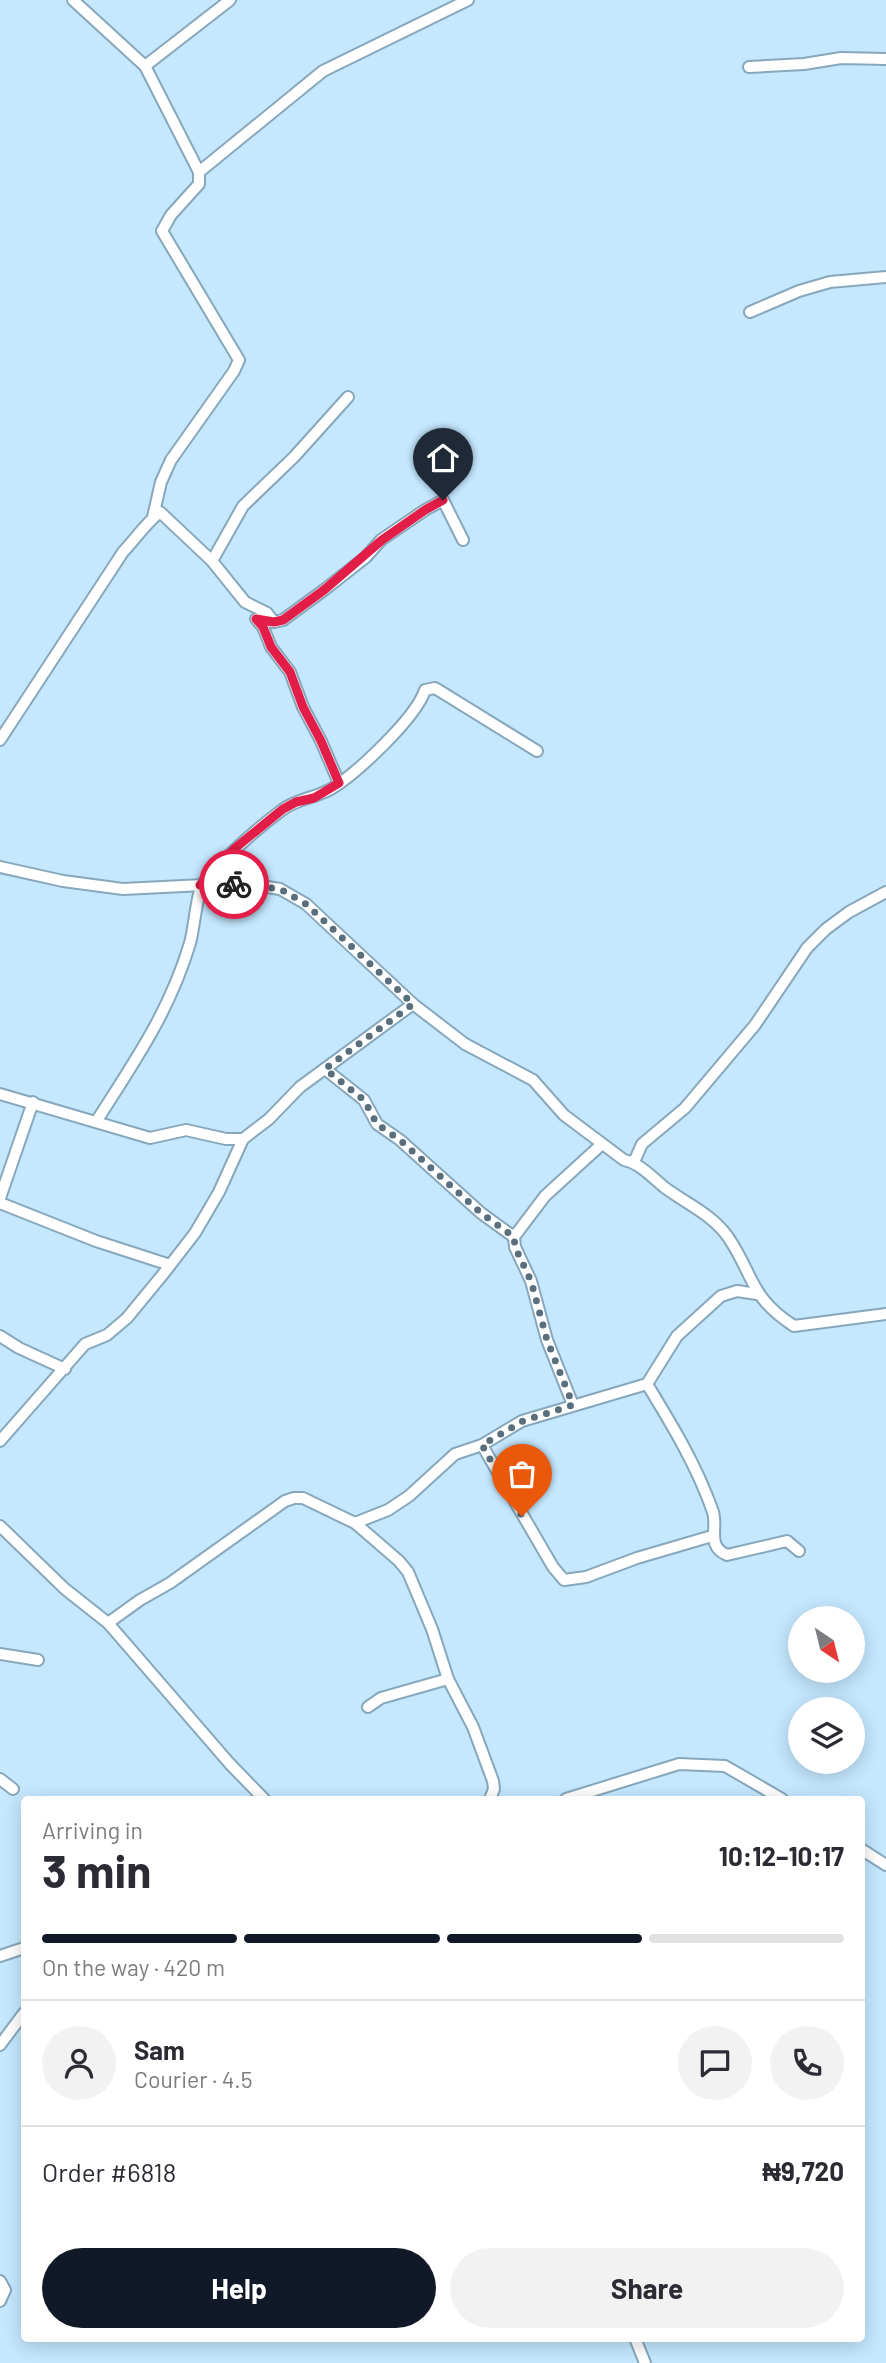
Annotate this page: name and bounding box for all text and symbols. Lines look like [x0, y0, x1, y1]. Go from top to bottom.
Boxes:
pin [413, 428, 473, 500]
icon: home [424, 439, 462, 477]
courier [199, 849, 269, 919]
icon: bike [215, 865, 253, 903]
pin [492, 1444, 552, 1516]
icon: bag [503, 1455, 541, 1493]
north arrow [788, 1606, 864, 1684]
map controls [788, 1606, 865, 1774]
button: layers [788, 1697, 865, 1774]
text: Arriving in [42, 1816, 143, 1844]
text: 10:12–10:17 [719, 1840, 844, 1871]
text: 3 min [42, 1842, 151, 1897]
text: On the way · 420 m [42, 1953, 225, 1981]
button: person [42, 2026, 116, 2100]
button: chat [678, 2026, 752, 2100]
button: phone [770, 2026, 844, 2100]
text: Sam [134, 2034, 185, 2065]
text: Courier · 4.5 [134, 2065, 253, 2093]
text: ₦9,720 [762, 2155, 844, 2186]
text: Order #6818 [42, 2156, 176, 2187]
button: Help [42, 2248, 436, 2328]
button: Share [450, 2248, 844, 2328]

